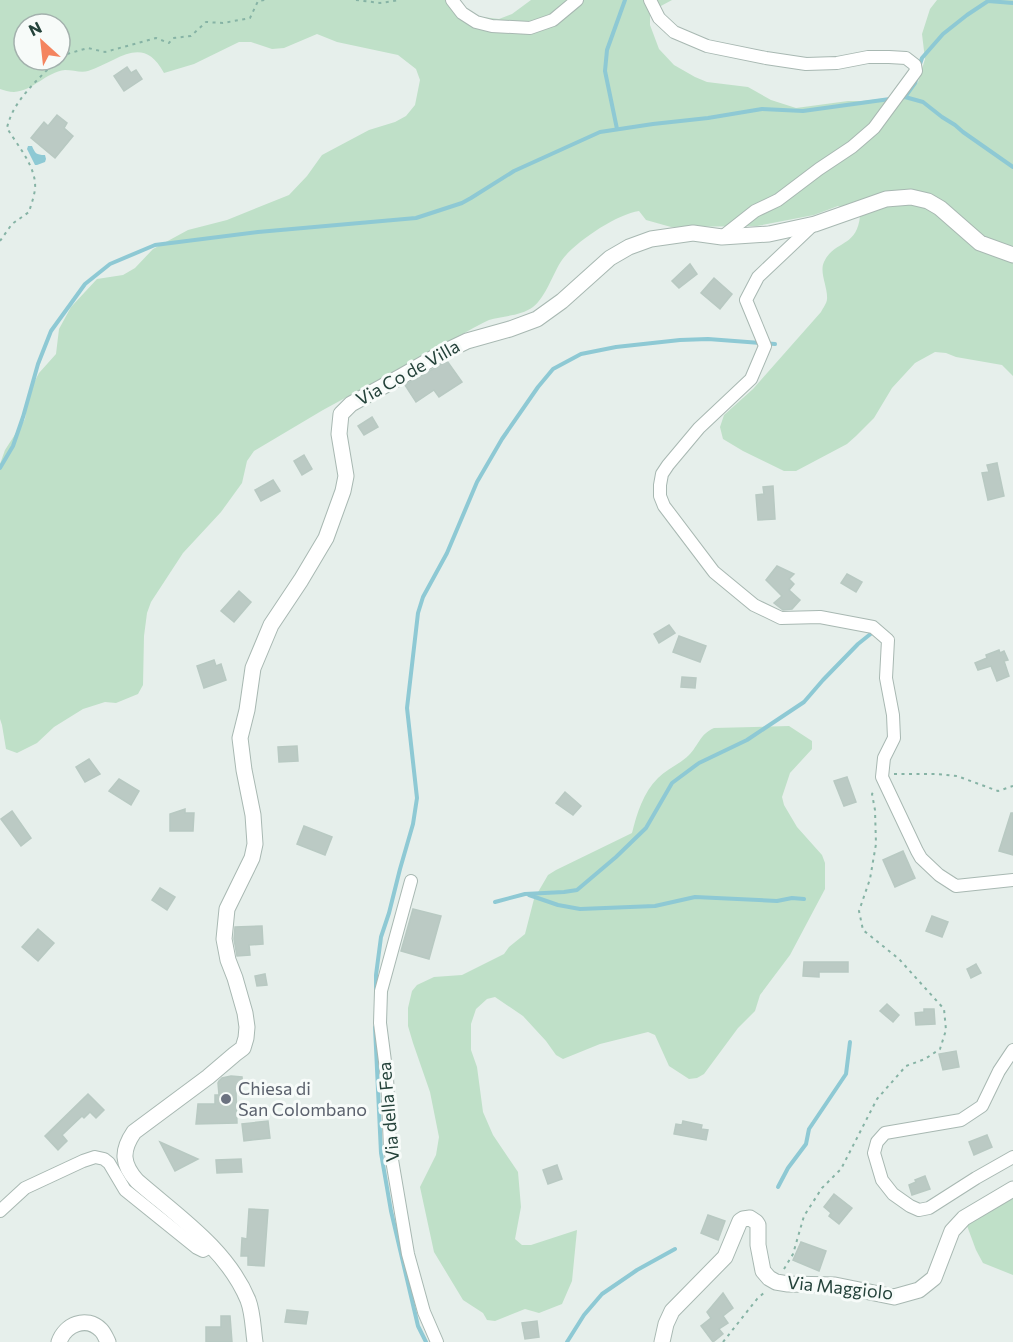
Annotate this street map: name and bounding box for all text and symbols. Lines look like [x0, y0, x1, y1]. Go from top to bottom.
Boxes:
north arrow [12, 12, 72, 72]
text: N [25, 17, 45, 39]
street label: Via Co de Villa [352, 335, 463, 410]
street label: Via della Fea [373, 1061, 403, 1163]
place label: Chiesa di San Colombano [238, 1077, 367, 1120]
marker: Chiesa di San Colombano [219, 1092, 233, 1106]
street label: Via Maggiolo [786, 1270, 894, 1304]

